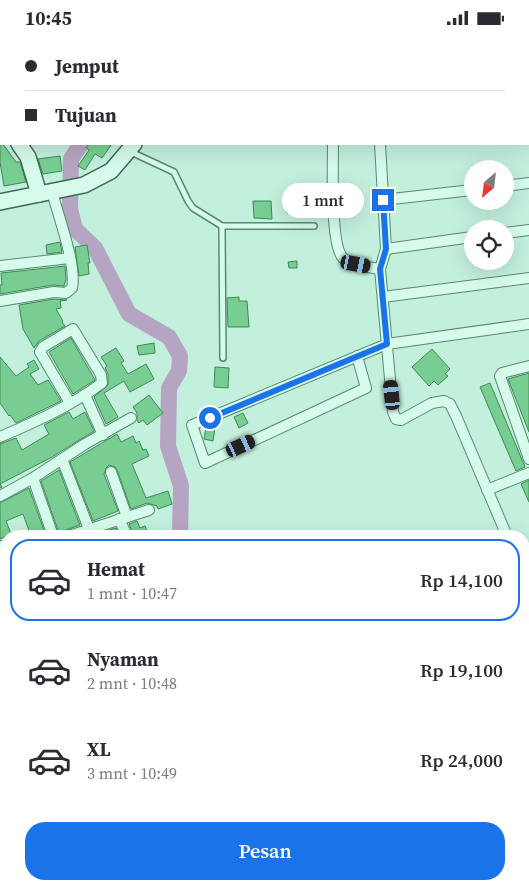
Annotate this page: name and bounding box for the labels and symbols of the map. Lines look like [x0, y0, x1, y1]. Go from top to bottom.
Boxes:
north arrow [464, 160, 514, 210]
callout: 1 mnt [283, 183, 366, 217]
route end [372, 189, 394, 211]
car [339, 254, 372, 274]
car [382, 379, 401, 411]
route start [199, 407, 221, 429]
car [224, 433, 257, 459]

